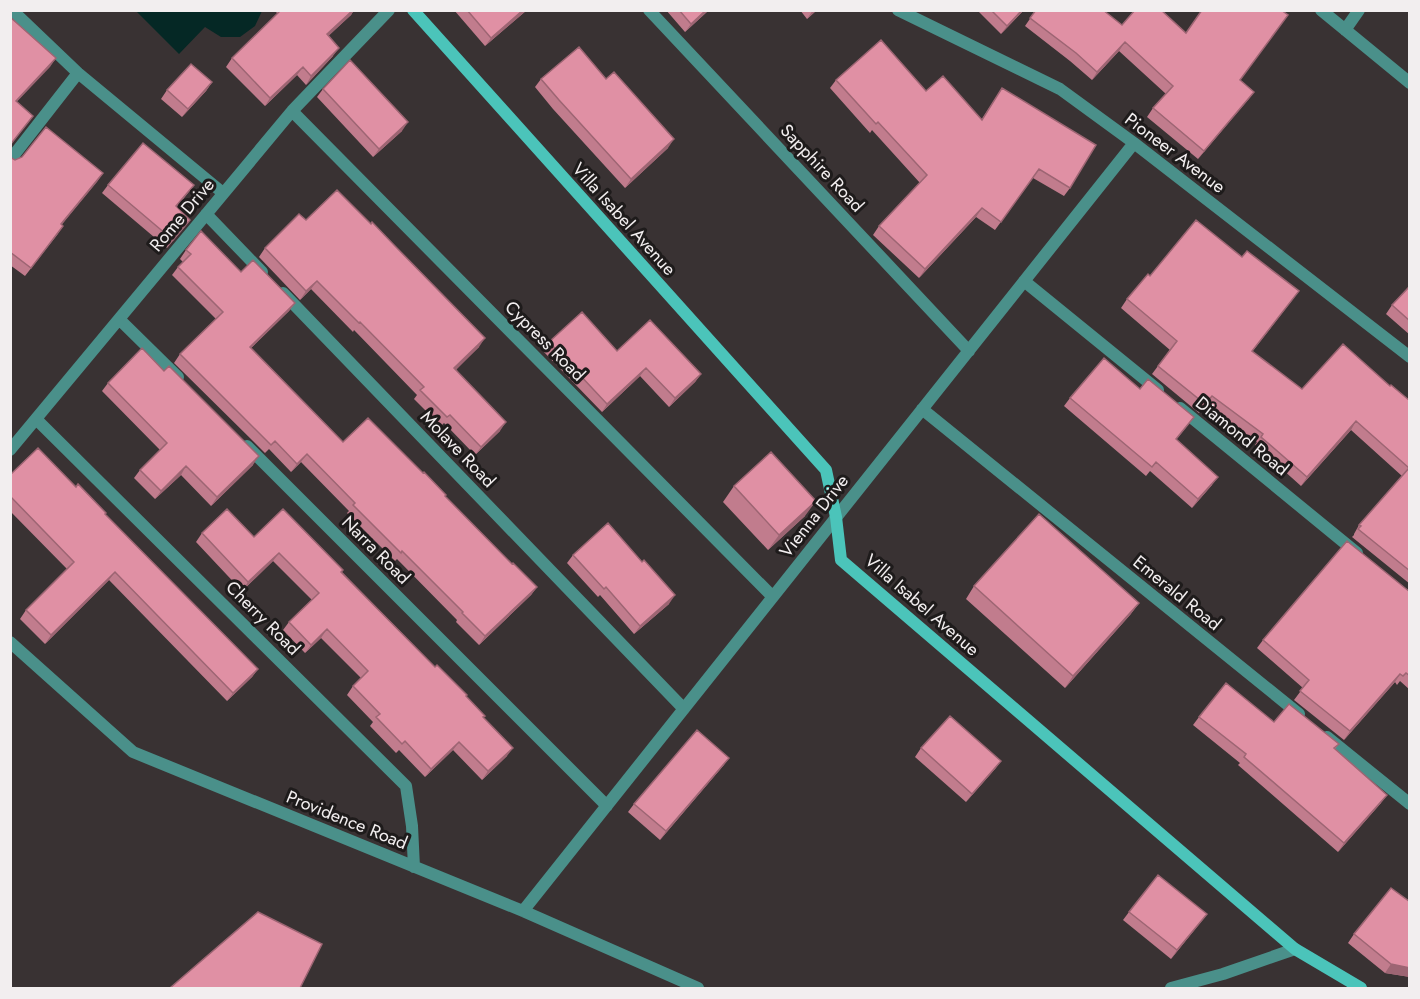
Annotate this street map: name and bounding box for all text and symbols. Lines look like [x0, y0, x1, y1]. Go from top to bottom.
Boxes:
street label: Pioneer Avenue [1119, 107, 1231, 199]
street label: Sapphire Road [774, 118, 870, 218]
street label: Villa Isabel Avenue [566, 157, 682, 281]
street label: Rome Drive [144, 173, 220, 257]
street label: Cypress Road [499, 295, 591, 387]
street label: Diamond Road [1190, 390, 1294, 482]
street label: Molave Road [415, 405, 501, 493]
street label: Vienna Drive [773, 469, 855, 563]
street label: Narra Road [336, 510, 416, 590]
street label: Villa Isabel Avenue [859, 548, 985, 662]
street label: Emerald Road [1127, 549, 1227, 637]
street label: Cherry Road [220, 575, 306, 661]
street label: Providence Road [282, 784, 412, 856]

